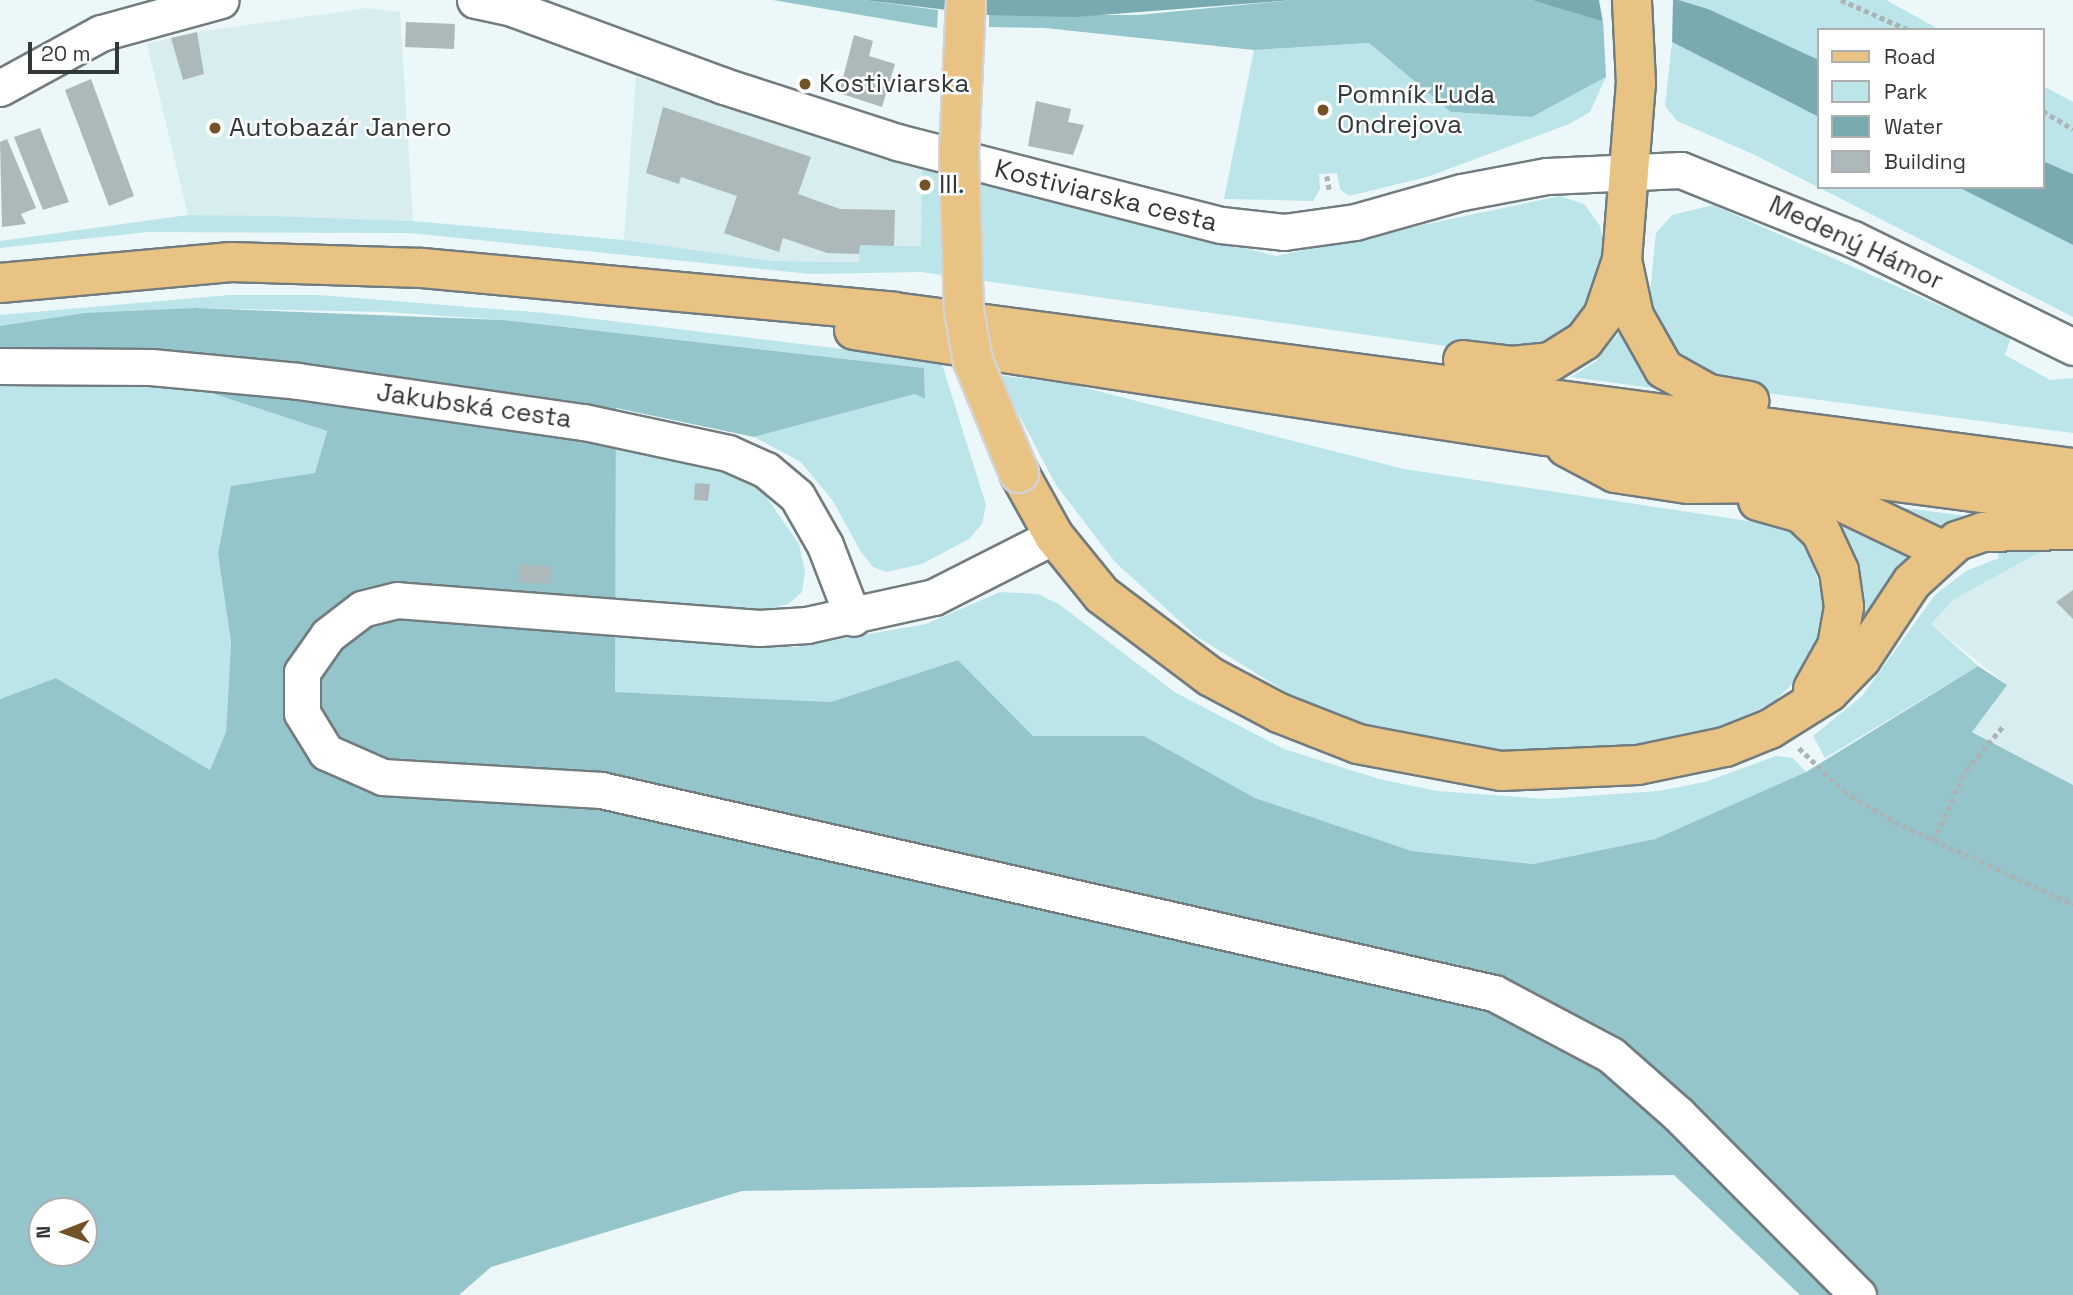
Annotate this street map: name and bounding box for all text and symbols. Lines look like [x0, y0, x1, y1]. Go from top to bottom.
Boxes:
scale bar [32, 28, 122, 72]
legend [1818, 28, 2045, 189]
text: 20 m [41, 40, 91, 67]
text: Road [1884, 43, 1936, 70]
place label: Kostiviarska [819, 68, 969, 100]
marker: Kostiviarska [797, 76, 813, 92]
text: Park [1884, 78, 1928, 105]
place label: Pomník Ľuda Ondrejova [1337, 79, 1495, 140]
marker: Pomník Ľuda Ondrejova [1315, 102, 1331, 118]
place label: Autobazár Janero [229, 112, 452, 144]
text: Water [1884, 113, 1943, 140]
marker: Autobazár Janero [207, 120, 223, 136]
text: Building [1884, 148, 1966, 175]
street label: Kostiviarska cesta [992, 153, 1220, 239]
place label: III. [939, 169, 965, 201]
marker: III. [917, 177, 933, 193]
street label: Medený Hámor [1764, 189, 1948, 297]
street label: Jakubská cesta [374, 377, 574, 435]
north arrow [28, 1197, 98, 1267]
text: N [31, 1226, 56, 1239]

